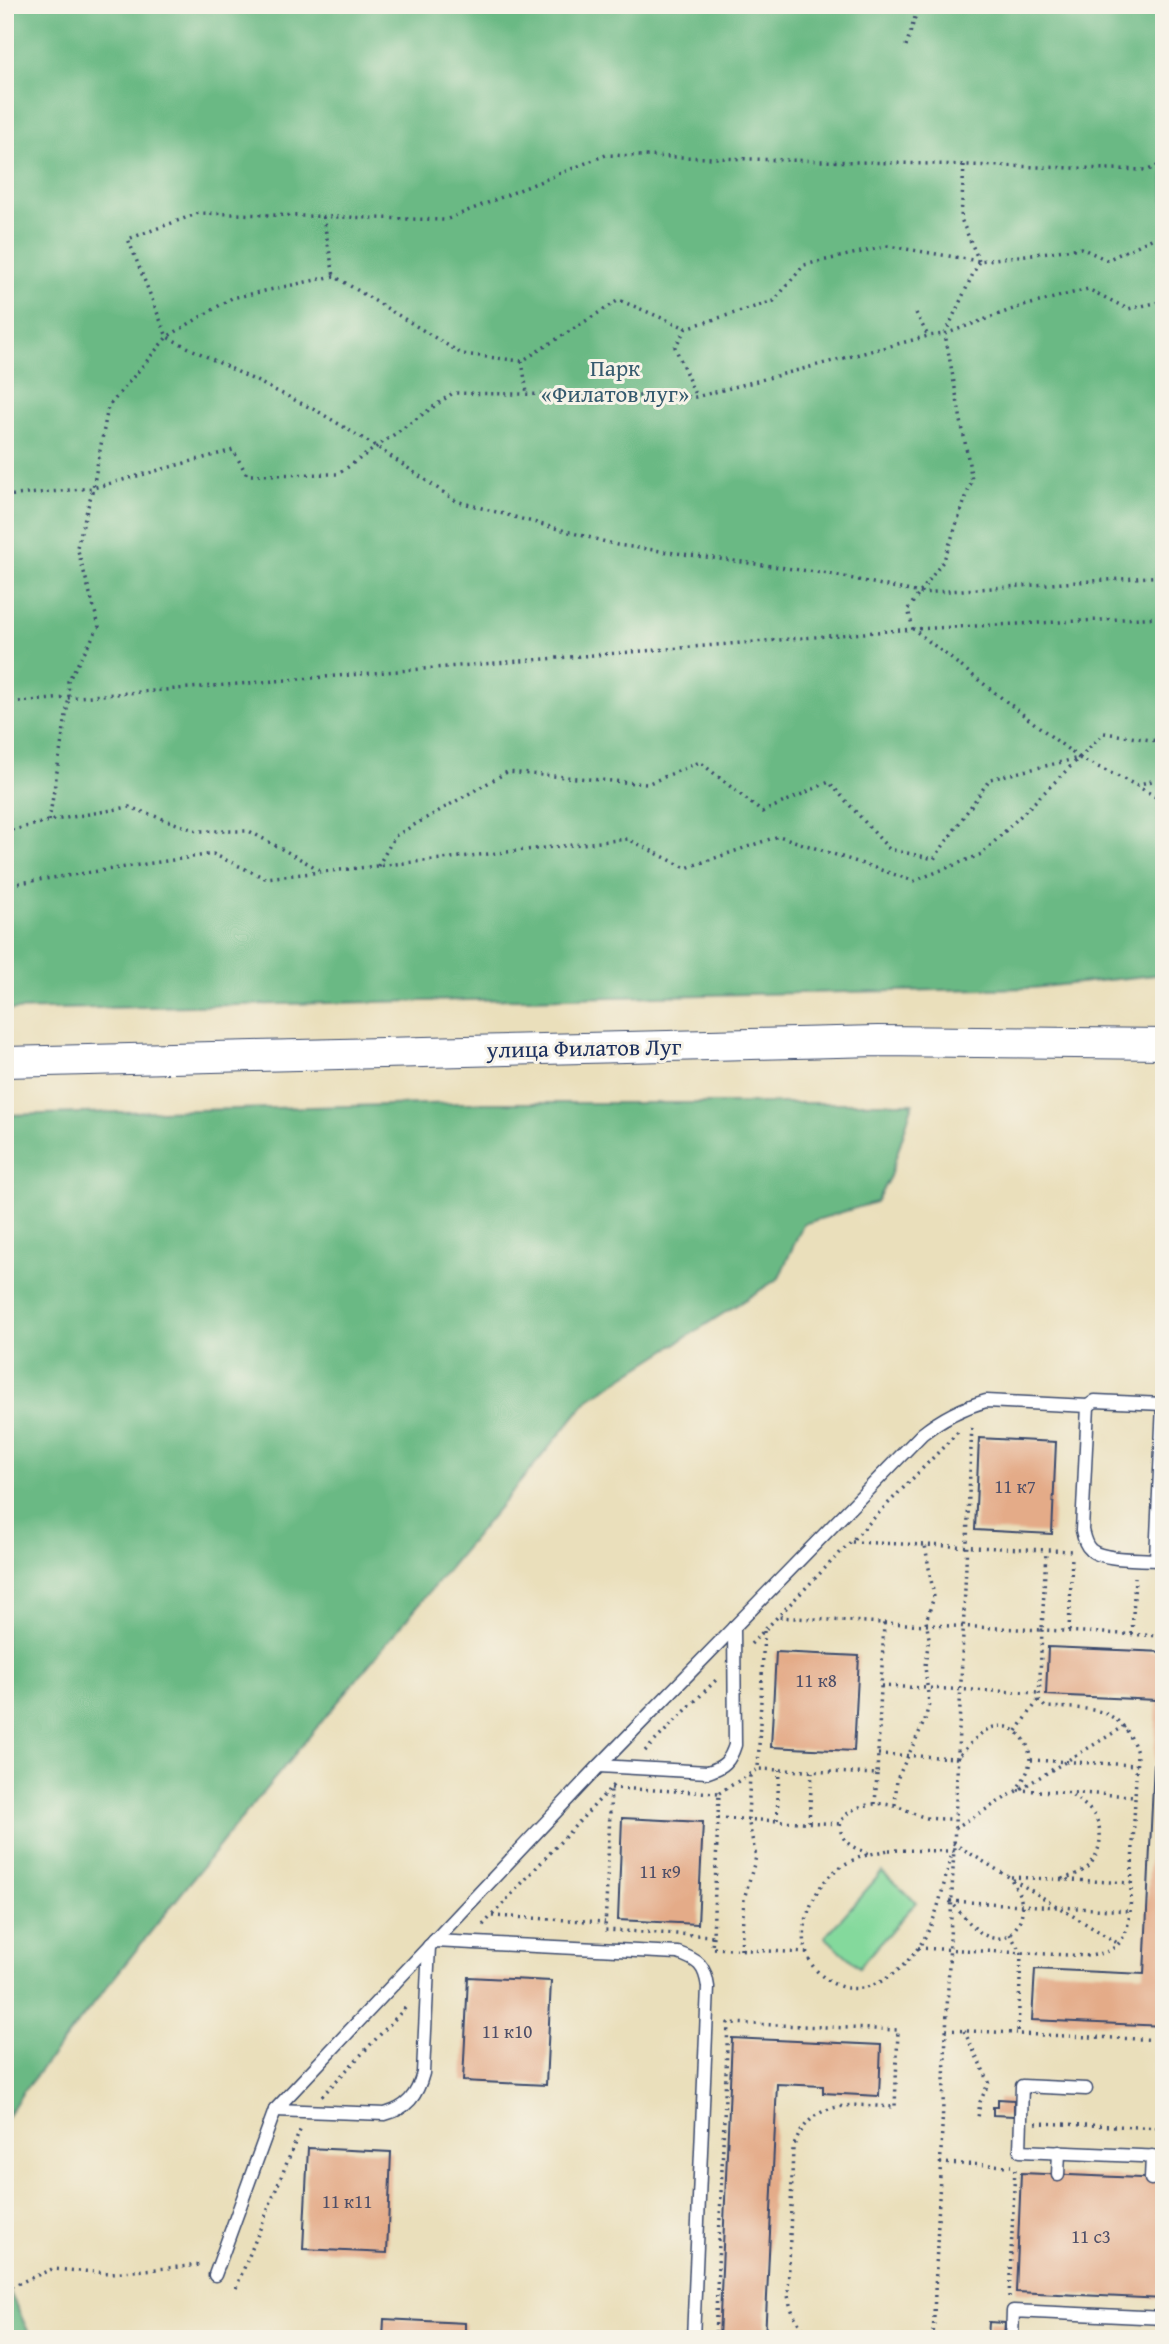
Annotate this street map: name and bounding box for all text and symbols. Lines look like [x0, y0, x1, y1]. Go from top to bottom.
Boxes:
park label: Парк «Филатов луг» [541, 351, 689, 410]
street label: улица Филатов Луг [485, 1029, 682, 1066]
house number: 11 к7 [994, 1472, 1036, 1500]
house number: 11 к8 [795, 1666, 837, 1694]
house number: 11 к9 [639, 1857, 681, 1885]
house number: 11 к10 [482, 2017, 532, 2045]
house number: 11 к11 [322, 2187, 372, 2215]
house number: 11 с3 [1071, 2222, 1111, 2250]

